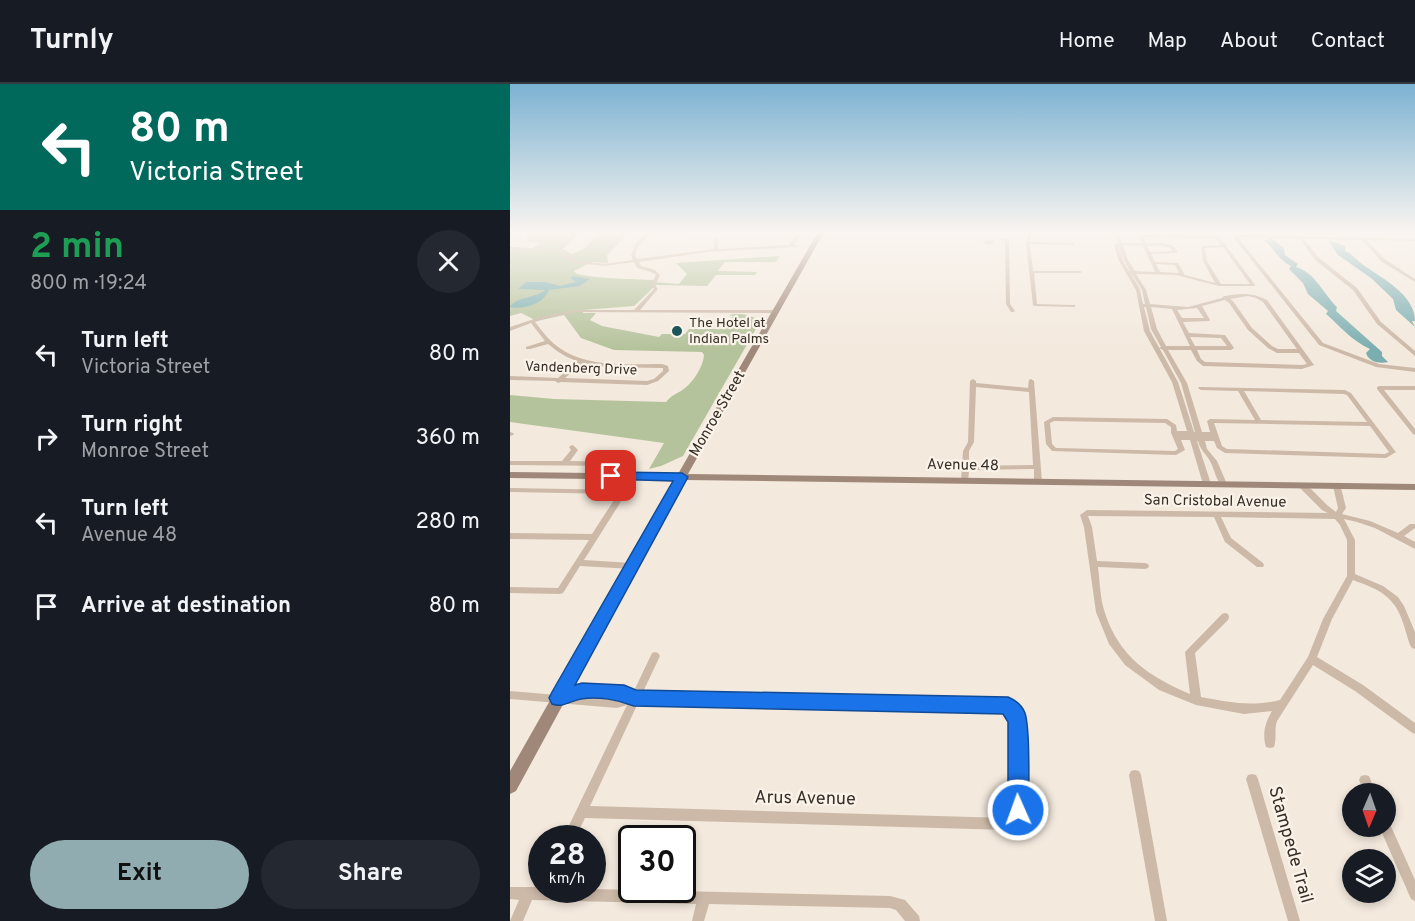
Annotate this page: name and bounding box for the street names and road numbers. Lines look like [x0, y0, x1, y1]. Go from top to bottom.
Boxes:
street label: Vandenberg Drive [525, 359, 637, 379]
street label: Monroe Street [686, 368, 750, 460]
street label: Avenue 48 [927, 456, 999, 476]
street label: San Cristobal Avenue [1144, 491, 1286, 513]
street label: Stampede Trail [1262, 784, 1318, 906]
street label: Arus Avenue [754, 787, 856, 811]

